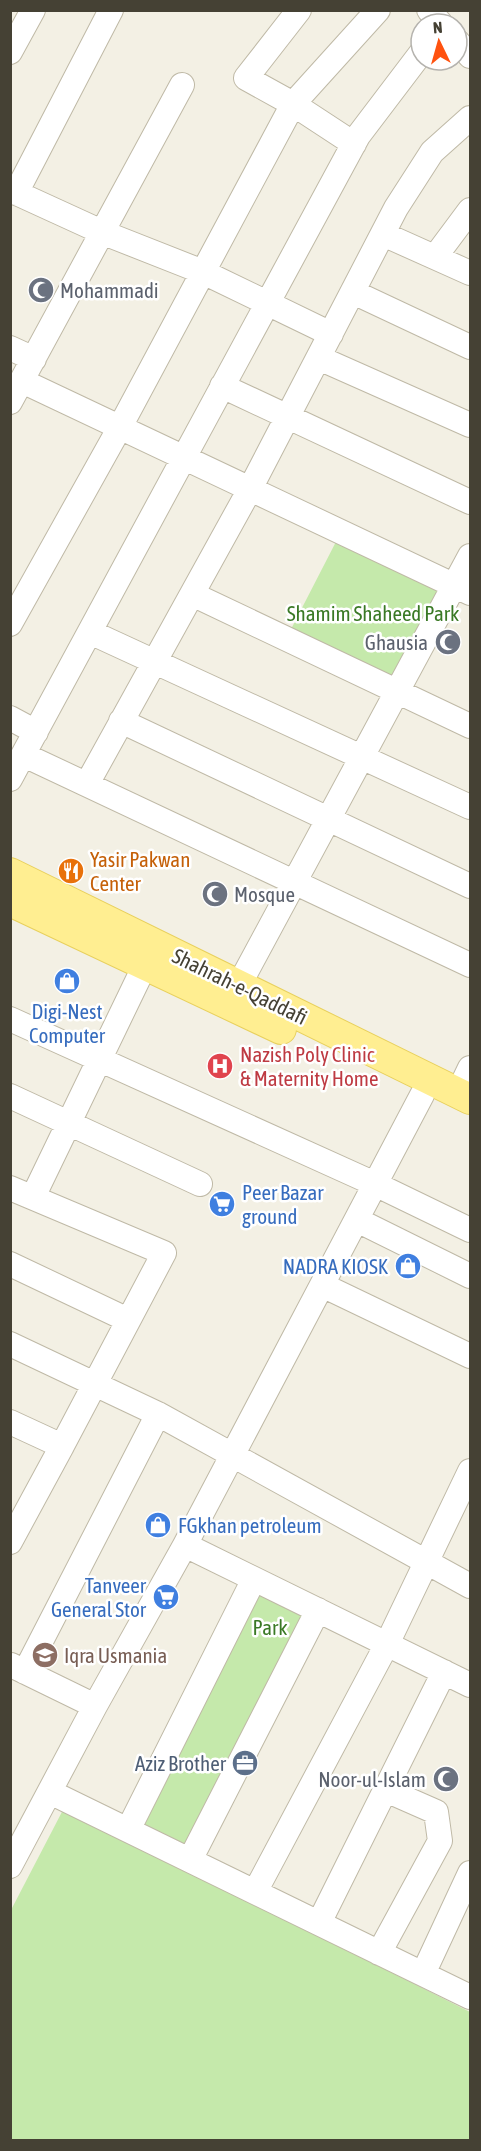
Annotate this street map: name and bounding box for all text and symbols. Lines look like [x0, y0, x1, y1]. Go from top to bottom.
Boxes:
north arrow [409, 12, 469, 72]
text: N [432, 18, 443, 36]
mosque icon: Mohammadi [26, 275, 56, 305]
place label: Mohammadi [60, 278, 159, 302]
park label: Shamim Shaheed Park [287, 601, 459, 625]
mosque icon: Ghausia [433, 627, 463, 657]
place label: Ghausia [365, 630, 428, 654]
place label: Yasir Pakwan Center [90, 847, 190, 895]
restaurant icon: Yasir Pakwan Center [56, 856, 86, 886]
mosque icon: Mosque [200, 879, 230, 909]
place label: Mosque [234, 882, 295, 906]
street label: Shahrah-e-Qaddafi [169, 943, 311, 1029]
shop icon: Digi-Nest Computer [52, 966, 82, 996]
place label: Digi-Nest Computer [29, 999, 106, 1047]
place label: Nazish Poly Clinic & Maternity Home [240, 1042, 379, 1090]
hospital icon: Nazish Poly Clinic & Maternity Home [205, 1051, 235, 1081]
place label: Peer Bazar ground [242, 1180, 324, 1228]
supermarket icon: Peer Bazar ground [207, 1189, 237, 1219]
shop icon: NADRA KIOSK [393, 1251, 423, 1281]
place label: NADRA KIOSK [283, 1254, 389, 1278]
shop icon: FGkhan petroleum [143, 1510, 173, 1540]
place label: FGkhan petroleum [178, 1513, 322, 1537]
place label: Tanveer General Stor [51, 1573, 147, 1621]
supermarket icon: Tanveer General Stor [151, 1582, 181, 1612]
park label: Park [252, 1615, 288, 1639]
school or university icon: Iqra Usmania [30, 1640, 60, 1670]
place label: Iqra Usmania [64, 1643, 167, 1667]
office icon: Aziz Brother [230, 1748, 260, 1778]
place label: Aziz Brother [135, 1751, 227, 1775]
mosque icon: Noor-ul-Islam [431, 1764, 461, 1794]
place label: Noor-ul-Islam [318, 1767, 426, 1791]

